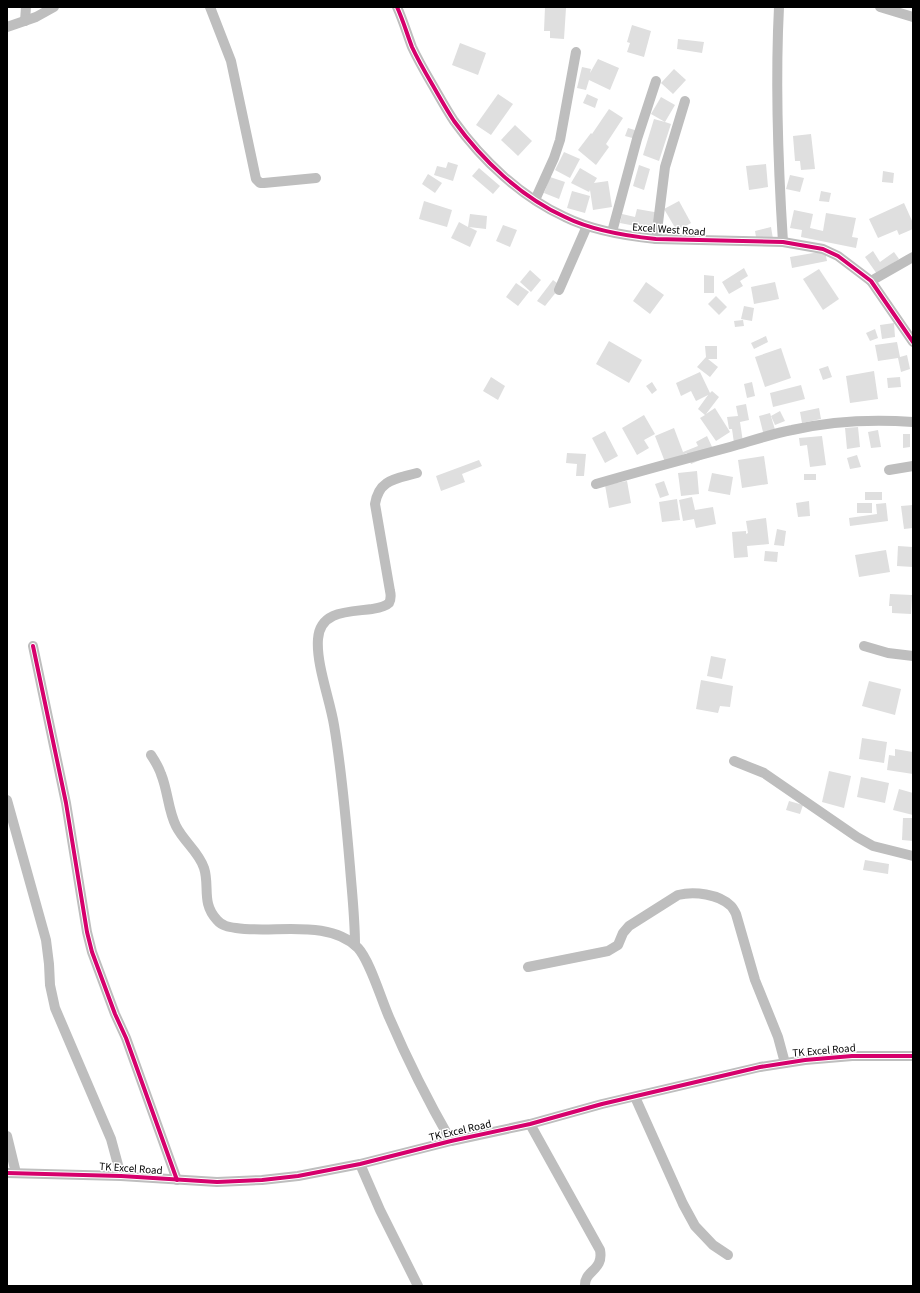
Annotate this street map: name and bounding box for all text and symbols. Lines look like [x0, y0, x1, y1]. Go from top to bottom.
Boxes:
street label: Excel West Road [632, 219, 706, 240]
street label: TK Excel Road [792, 1040, 856, 1061]
street label: TK Excel Road [427, 1116, 493, 1145]
street label: TK Excel Road [99, 1159, 163, 1178]

